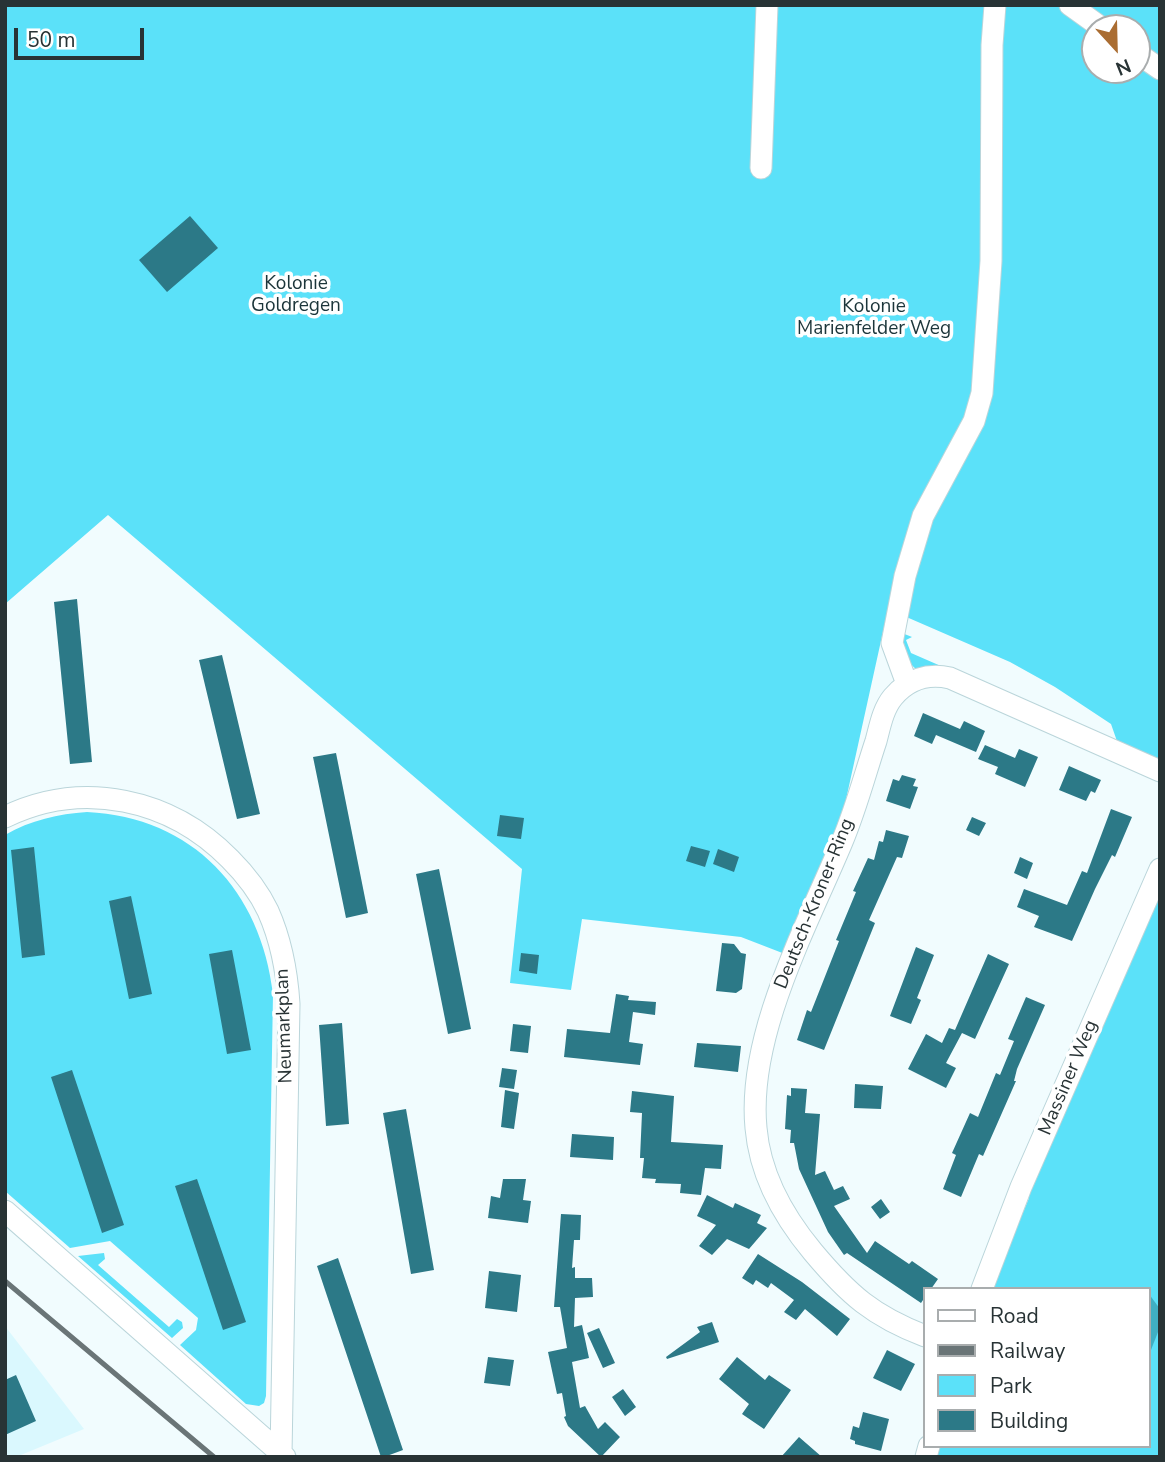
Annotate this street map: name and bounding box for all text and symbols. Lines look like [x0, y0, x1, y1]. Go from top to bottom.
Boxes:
scale bar [18, 14, 147, 58]
north arrow [1081, 14, 1151, 84]
text: 50 m [27, 26, 76, 54]
text: N [1112, 52, 1135, 81]
park label: Kolonie Goldregen [251, 273, 341, 317]
park label: Kolonie Marienfelder Weg [797, 296, 951, 340]
street label: Deutsch-Kroner-Ring [770, 815, 860, 993]
street label: Neumarkplan [272, 968, 298, 1084]
street label: Massiner Weg [1035, 1017, 1103, 1139]
legend [923, 1287, 1151, 1448]
text: Road [990, 1302, 1039, 1330]
text: Railway [990, 1337, 1065, 1365]
text: Park [990, 1372, 1032, 1400]
text: Building [990, 1407, 1068, 1435]

